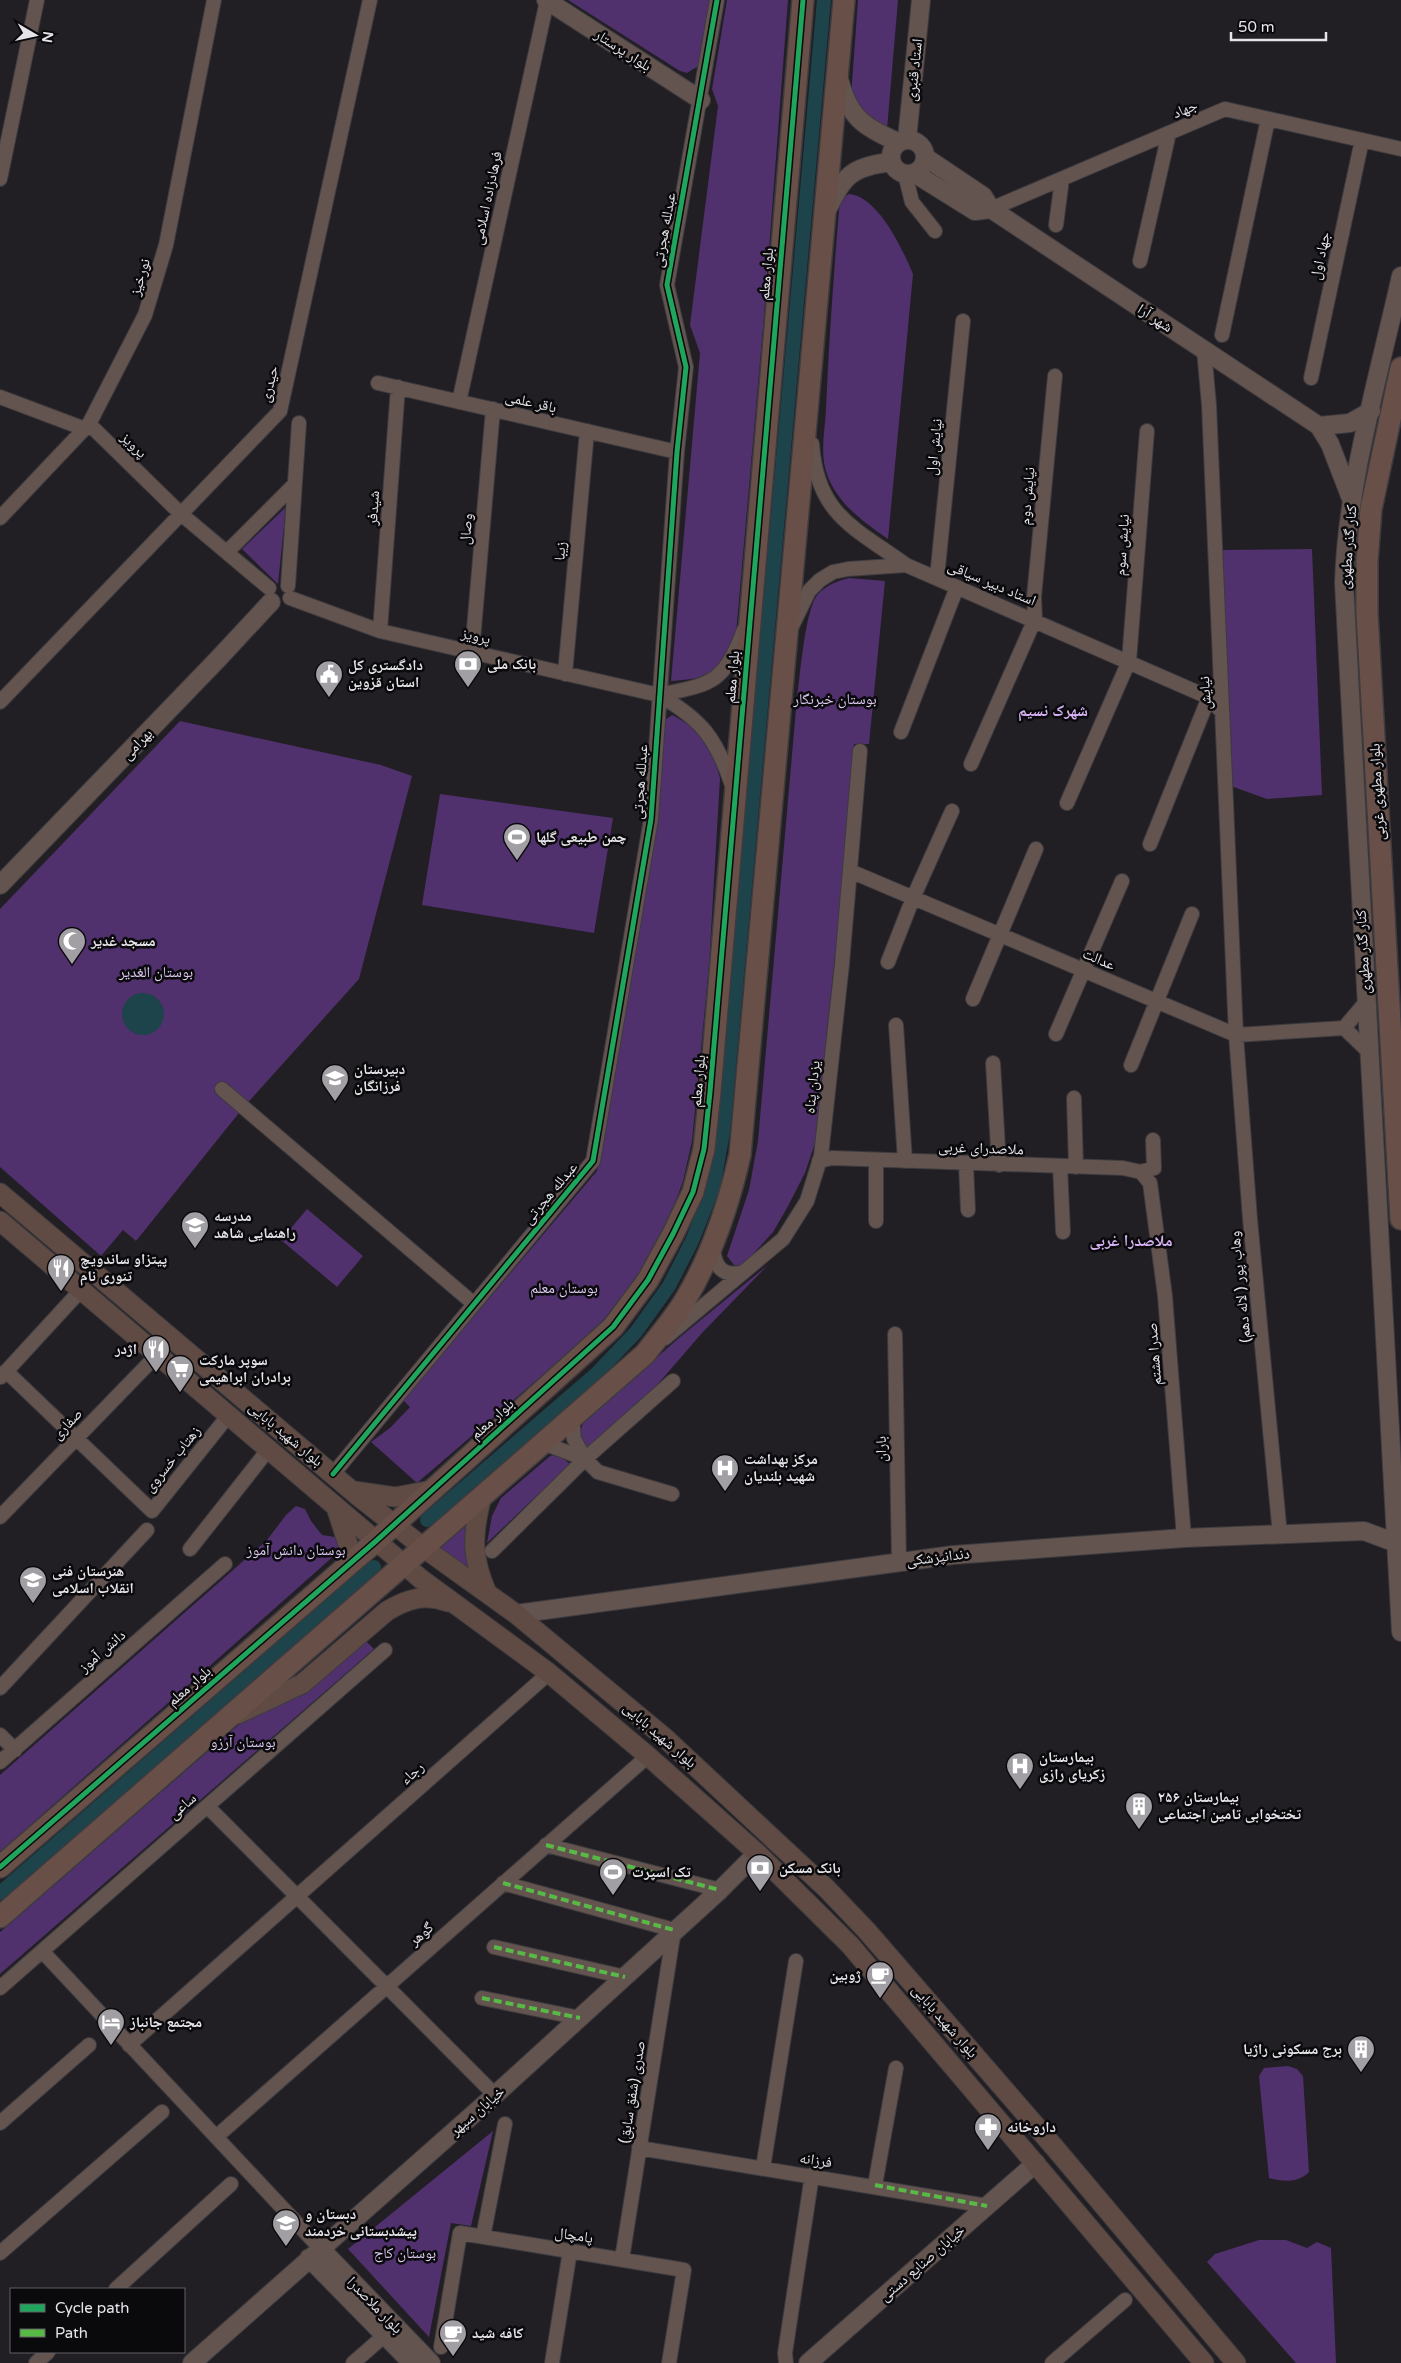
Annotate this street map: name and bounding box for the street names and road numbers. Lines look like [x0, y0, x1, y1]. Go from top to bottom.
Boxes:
street label: بلوار پرستار [590, 24, 655, 75]
street label: استاد قنبری [902, 38, 927, 102]
street label: جهاد [1170, 96, 1201, 122]
street label: فرهادزاده اسلامی [468, 150, 507, 247]
street label: عبدلله هجرتی [649, 191, 680, 269]
street label: جهاد اول [1306, 230, 1335, 282]
street label: بلوار معلم [755, 247, 778, 301]
street label: نورخیز [126, 256, 154, 299]
street label: شهر آرا [1134, 300, 1176, 336]
street label: حیدری [256, 363, 283, 404]
street label: باقر علمی [503, 387, 558, 418]
street label: نیایش اول [922, 418, 947, 476]
street label: پرویز [116, 428, 151, 462]
street label: نیایش دوم [1015, 466, 1039, 526]
street label: شیدفر [363, 490, 383, 527]
street label: کنار گذر مطهری [1335, 504, 1362, 590]
street label: وصال [456, 513, 477, 546]
street label: نیایش سوم [1111, 514, 1134, 577]
street label: زیبا [550, 540, 570, 561]
street label: استاد دبیر سیاقی [945, 556, 1039, 611]
street label: پرویز [459, 624, 492, 648]
street label: بلوار معلم [721, 650, 744, 704]
street label: نيايش [1195, 676, 1216, 710]
street label: بهرامی [118, 725, 157, 764]
street label: عبدلله هجرتی [628, 743, 653, 820]
street label: بلوار مطهری غربی [1365, 743, 1390, 841]
street label: کنار گذر مطهری [1352, 909, 1375, 995]
street label: عدالت [1080, 944, 1118, 974]
street label: بلوار معلم [687, 1054, 710, 1108]
street label: یزدان پناه [800, 1059, 825, 1114]
street label: ملاصدرای غربی [938, 1138, 1024, 1159]
street label: عبدلله هجرتی [519, 1158, 582, 1228]
street label: وهاب پور ( لاله دهم) [1225, 1230, 1256, 1344]
street label: صدرا هشتم [1143, 1322, 1166, 1386]
street label: بلوار معلم [466, 1395, 518, 1444]
street label: بلوار شهید بابایی [245, 1398, 327, 1471]
street label: صفاری [48, 1405, 87, 1444]
street label: زهتاب خسروی [140, 1422, 205, 1496]
street label: باران [872, 1436, 891, 1462]
street label: دندانپزشکی [905, 1544, 971, 1571]
street label: دانش آموز [74, 1626, 130, 1678]
street label: بلوار معلم [163, 1662, 215, 1711]
street label: بلوار شهید بابایی [619, 1698, 700, 1773]
street label: رجاء [396, 1758, 428, 1788]
street label: ساعی [164, 1789, 201, 1824]
street label: گوهر [404, 1918, 437, 1950]
street label: بلوار شهید بابایی [907, 1981, 982, 2062]
street label: صدری (شفق سابق) [615, 2039, 650, 2145]
street label: خیابان سپهر [445, 2082, 509, 2141]
street label: فرزانه [798, 2149, 834, 2171]
street label: خیابان صنایع دستی [876, 2221, 969, 2306]
street label: پامچال [553, 2223, 594, 2248]
street label: بلوار ملاصدرا [343, 2273, 407, 2337]

